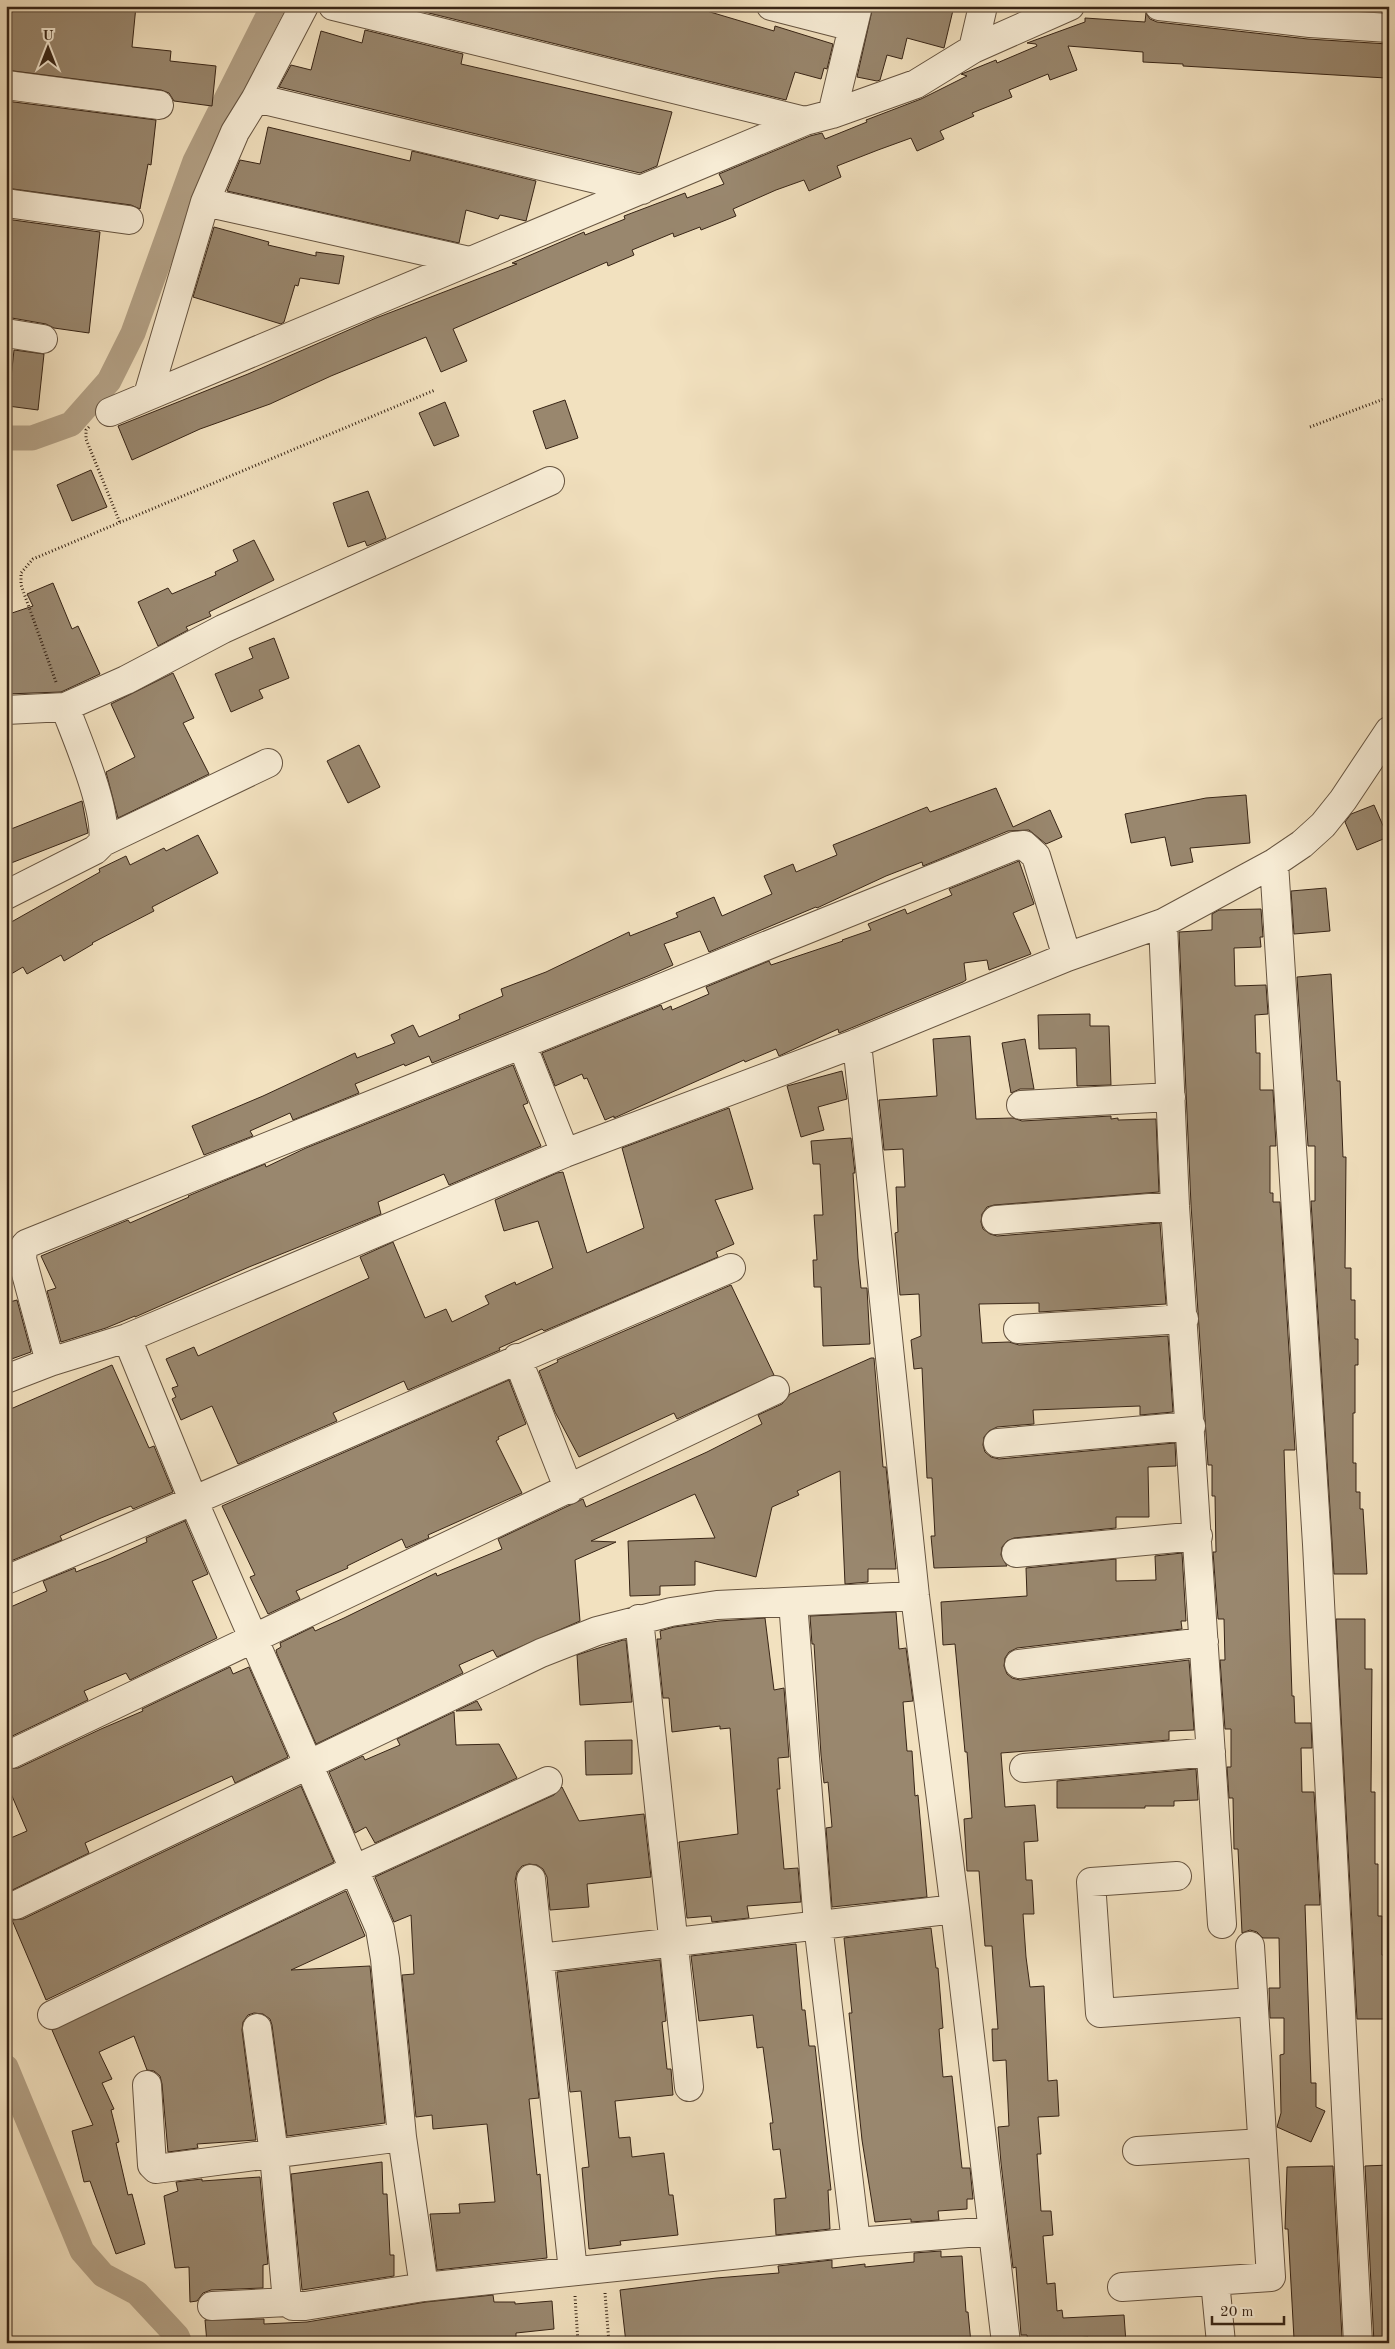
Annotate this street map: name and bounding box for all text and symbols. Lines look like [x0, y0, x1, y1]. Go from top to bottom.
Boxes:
north arrow [22, 22, 72, 72]
text: U [42, 29, 54, 43]
scale bar [1212, 2294, 1285, 2326]
text: 20 m [1220, 2305, 1254, 2320]

